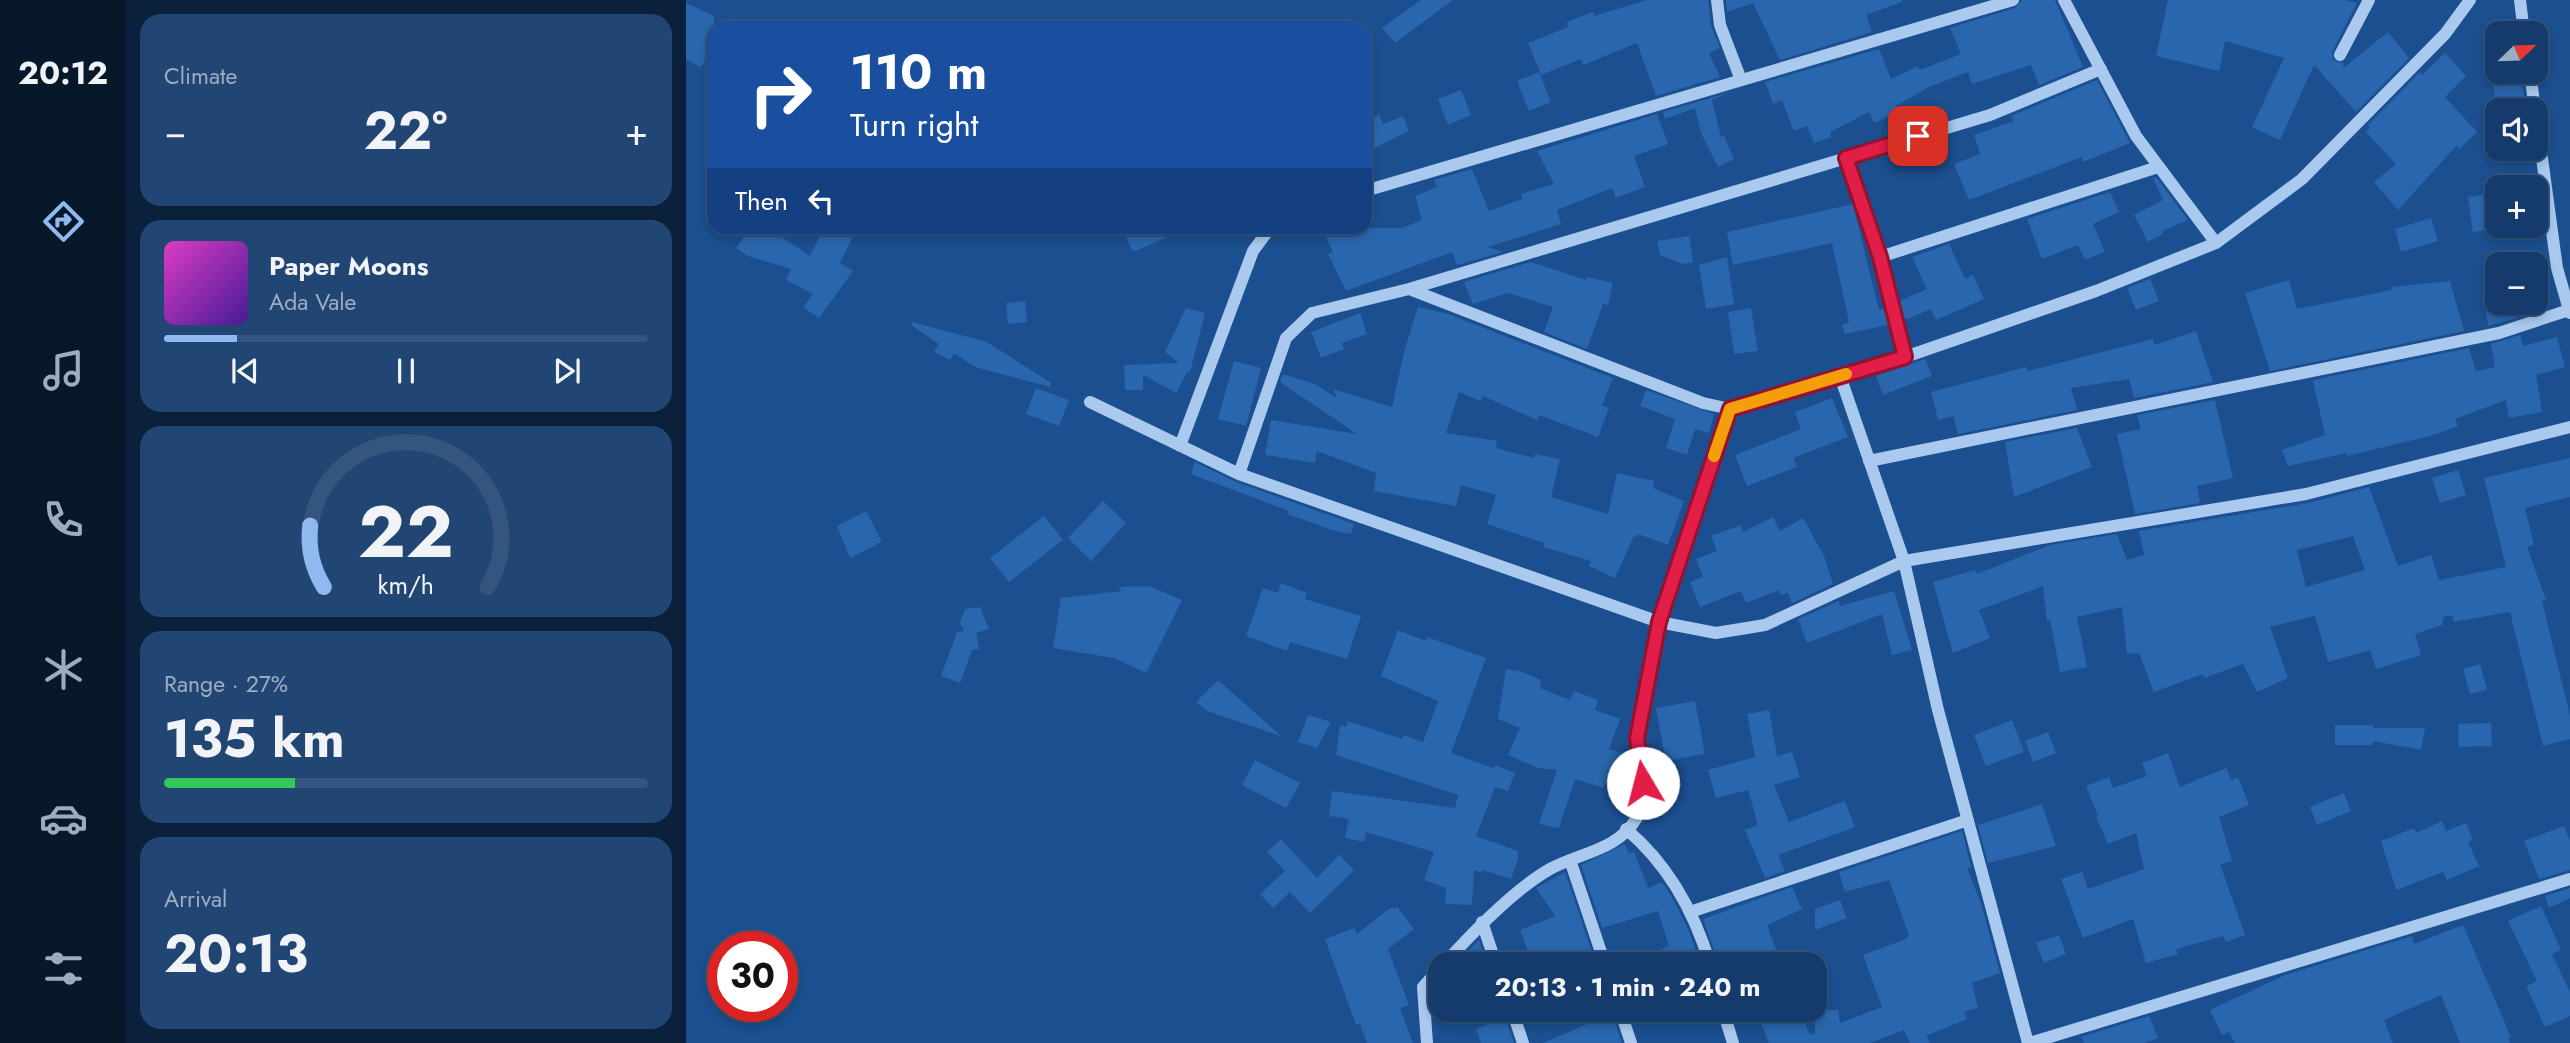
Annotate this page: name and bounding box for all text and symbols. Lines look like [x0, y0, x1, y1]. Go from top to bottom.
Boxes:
north arrow [2485, 21, 2548, 84]
map controls [2485, 21, 2548, 315]
text: 110 m [850, 37, 987, 107]
icon: right [735, 49, 826, 140]
text: 20:12 [18, 50, 108, 96]
text: Climate [164, 59, 237, 93]
text: 22° [364, 93, 447, 169]
button: sound [2485, 98, 2548, 161]
text: Turn right [850, 102, 979, 148]
text: − [164, 104, 186, 159]
text: + [625, 104, 648, 159]
pin [1888, 106, 1948, 166]
icon: arrive [1899, 117, 1937, 155]
button: + [2485, 175, 2548, 238]
text: Then [735, 182, 788, 220]
icon: left [802, 182, 840, 220]
icon: directions [39, 197, 88, 246]
text: Paper Moons [269, 247, 429, 285]
button: − [2485, 252, 2548, 315]
text: Ada Vale [269, 285, 356, 319]
icon: music [39, 346, 88, 395]
icon: previous [226, 352, 264, 390]
icon: pause [387, 352, 425, 390]
icon: next [548, 352, 586, 390]
text: 22 [358, 480, 454, 585]
icon: phone [39, 495, 88, 544]
text: km/h [378, 567, 434, 603]
icon: climate [39, 645, 88, 694]
text: Range · 27% [164, 667, 288, 701]
text: 135 km [164, 701, 345, 777]
position arrow [1606, 746, 1680, 820]
icon: car [39, 794, 88, 843]
text: Arrival [164, 882, 227, 916]
text: 20:13 [164, 916, 308, 992]
speed limit sign: 30 [707, 931, 798, 1022]
icon: filters [39, 944, 88, 993]
text: 20:13 · 1 min · 240 m [1495, 968, 1760, 1006]

